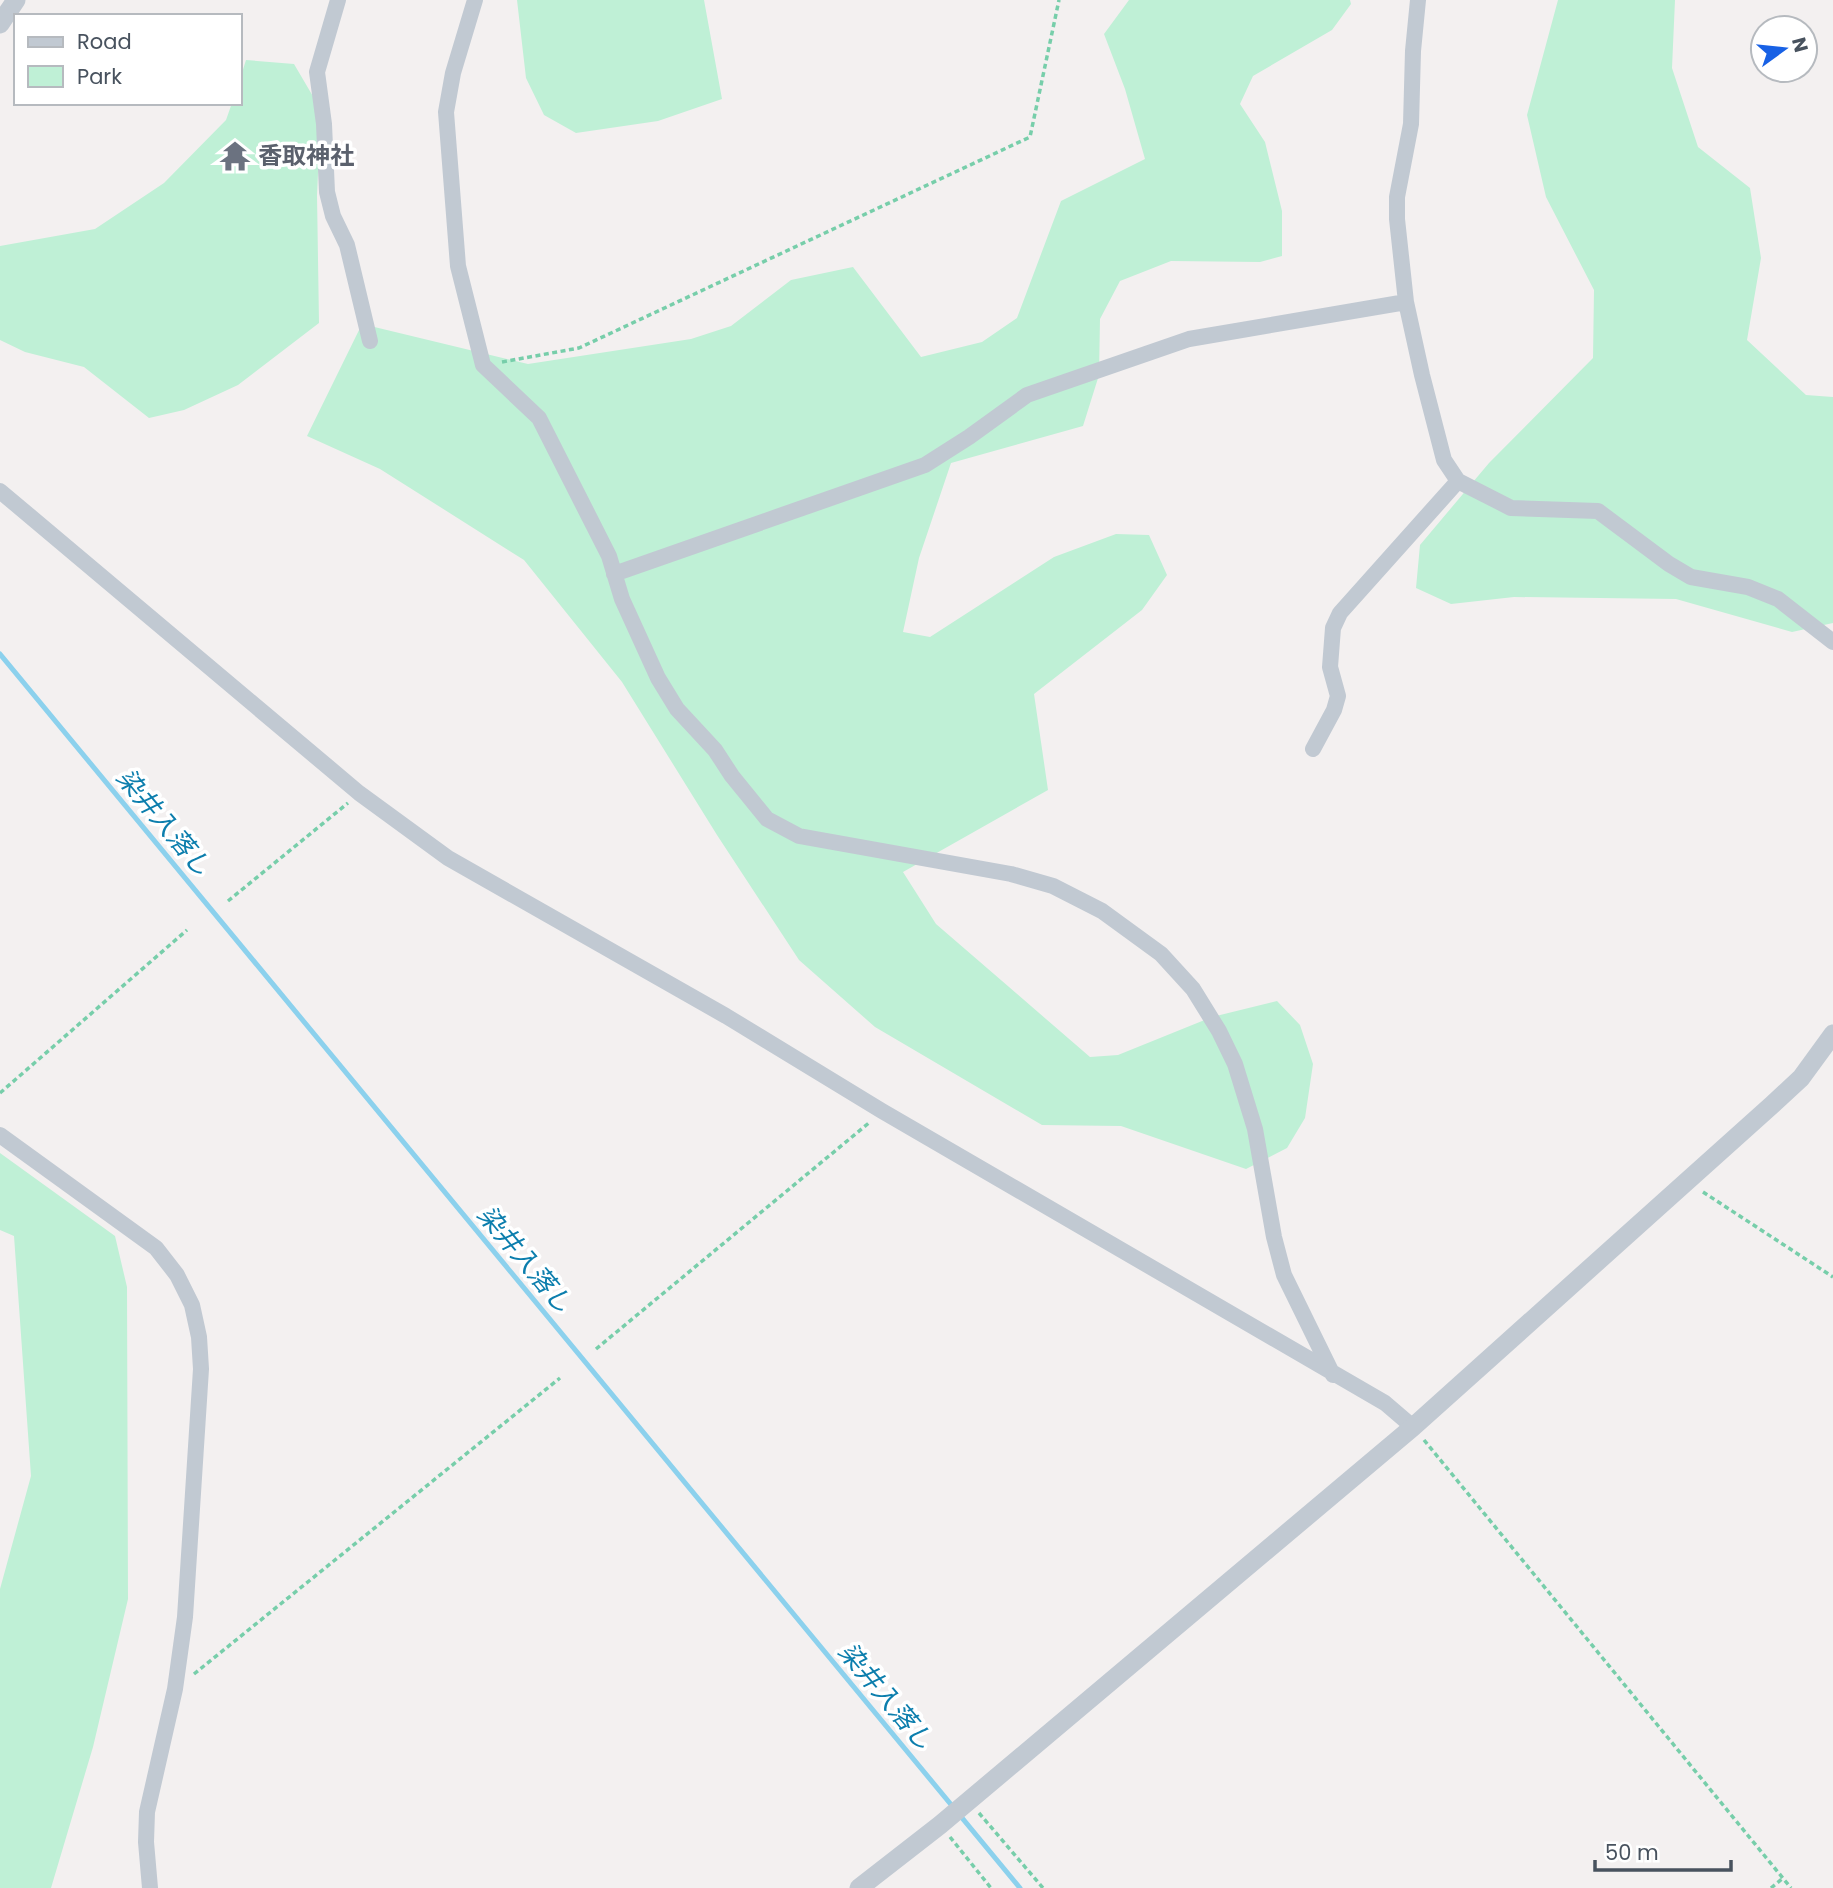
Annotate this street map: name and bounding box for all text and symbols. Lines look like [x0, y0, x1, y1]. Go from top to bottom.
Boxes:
legend [14, 14, 242, 105]
north arrow [1749, 14, 1819, 84]
text: Road [77, 27, 132, 56]
text: N [1785, 34, 1815, 55]
text: Park [77, 62, 122, 91]
temple icon: 香取神社 [218, 139, 252, 173]
place label: 香取神社 [258, 139, 354, 172]
water label: 染井入落し [108, 761, 220, 883]
water label: 染井入落し [469, 1198, 581, 1320]
water label: 染井入落し [830, 1635, 942, 1757]
scale bar [1595, 1828, 1731, 1872]
text: 50 m [1605, 1838, 1659, 1867]

